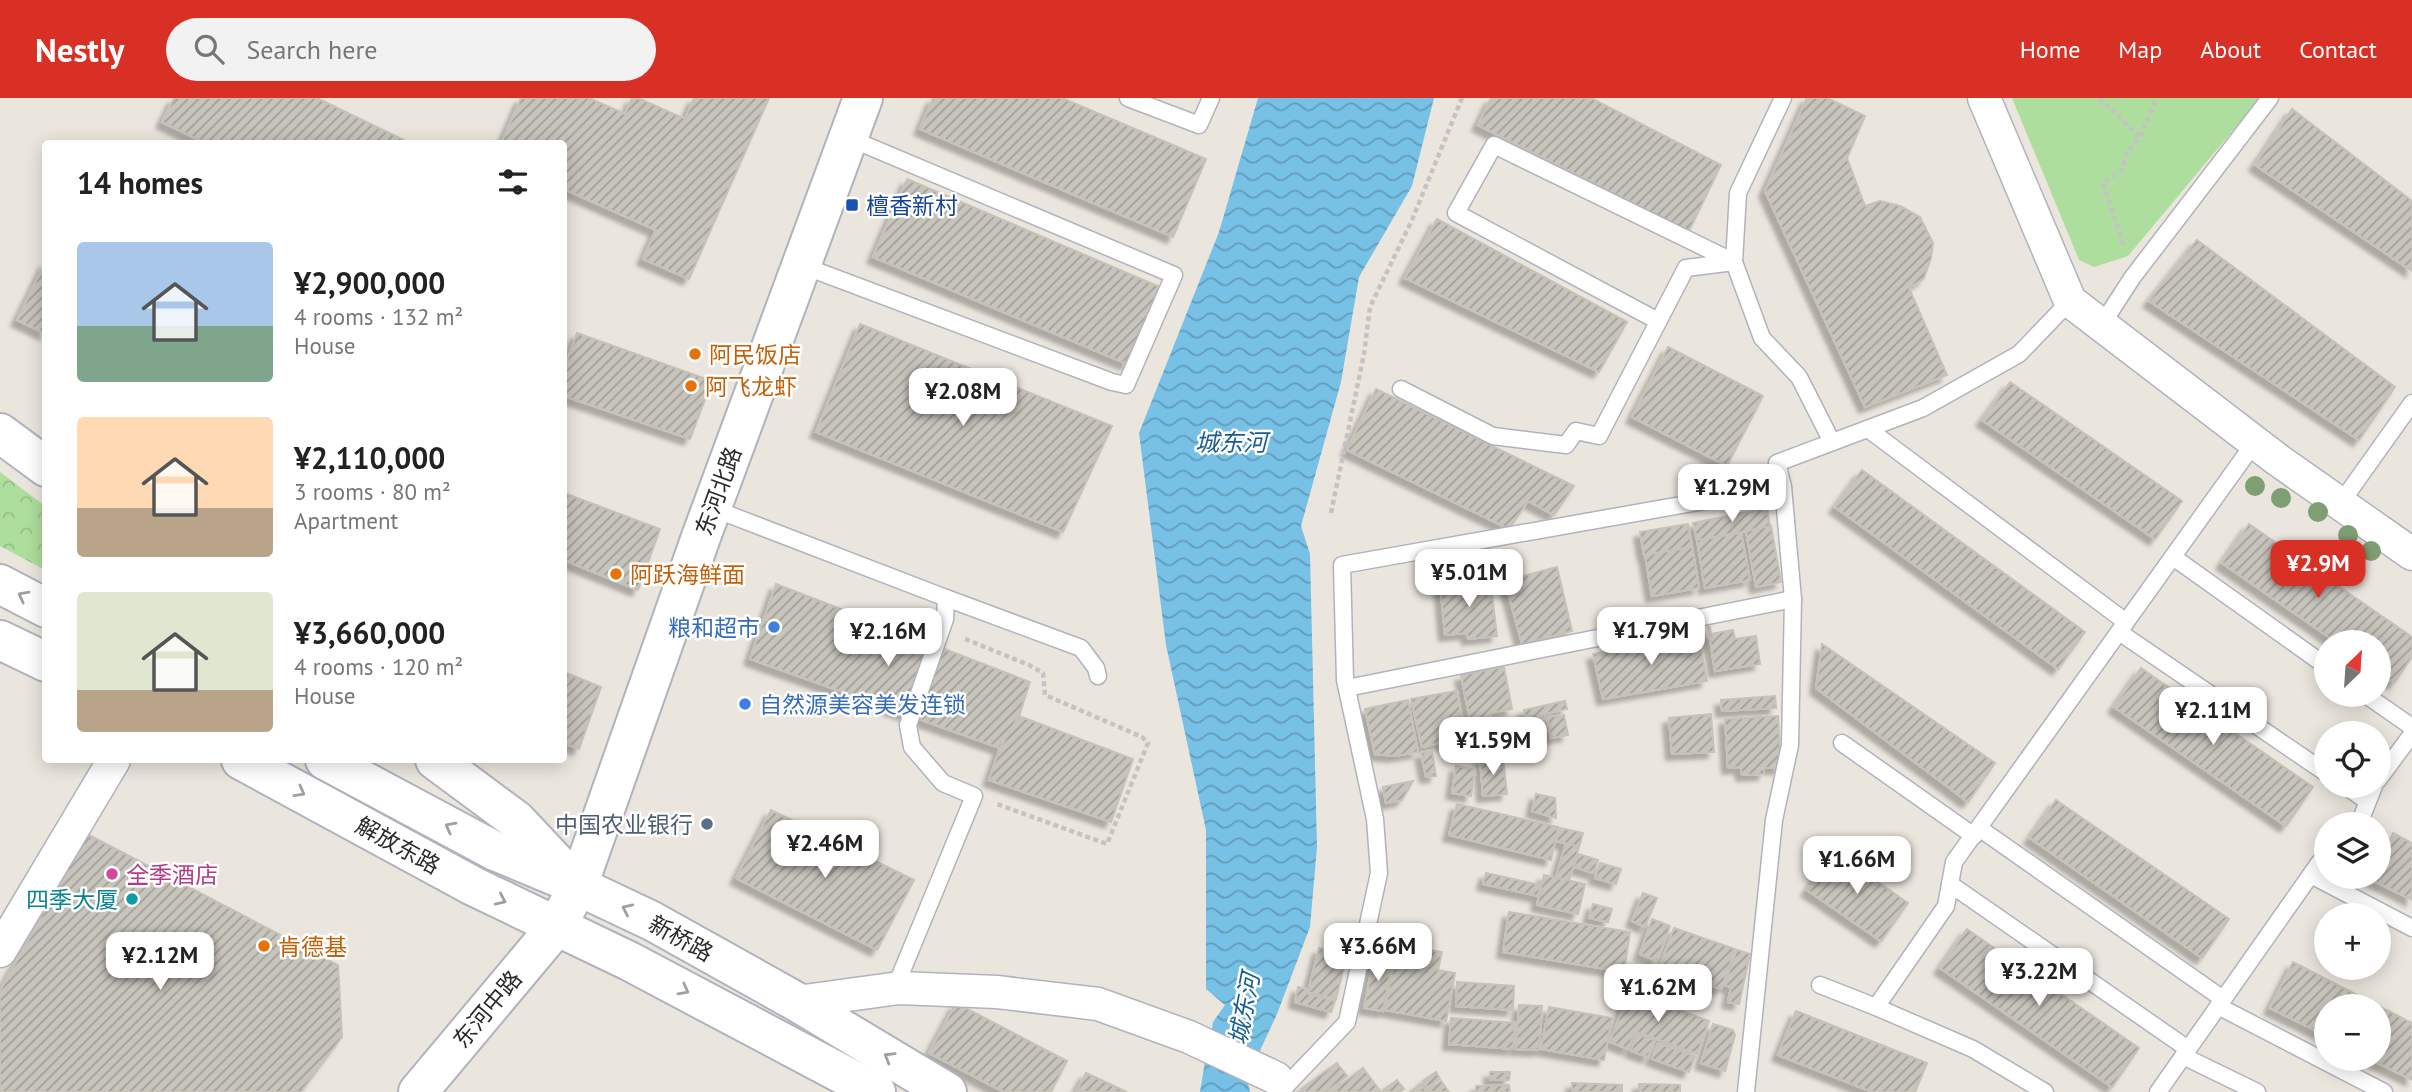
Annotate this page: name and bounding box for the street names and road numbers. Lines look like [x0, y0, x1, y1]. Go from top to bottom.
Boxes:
street label: 东河北路 [689, 443, 747, 539]
street label: 解放东路 [351, 810, 445, 880]
street label: 新桥路 [644, 909, 718, 967]
street label: 东河中路 [446, 964, 528, 1054]

